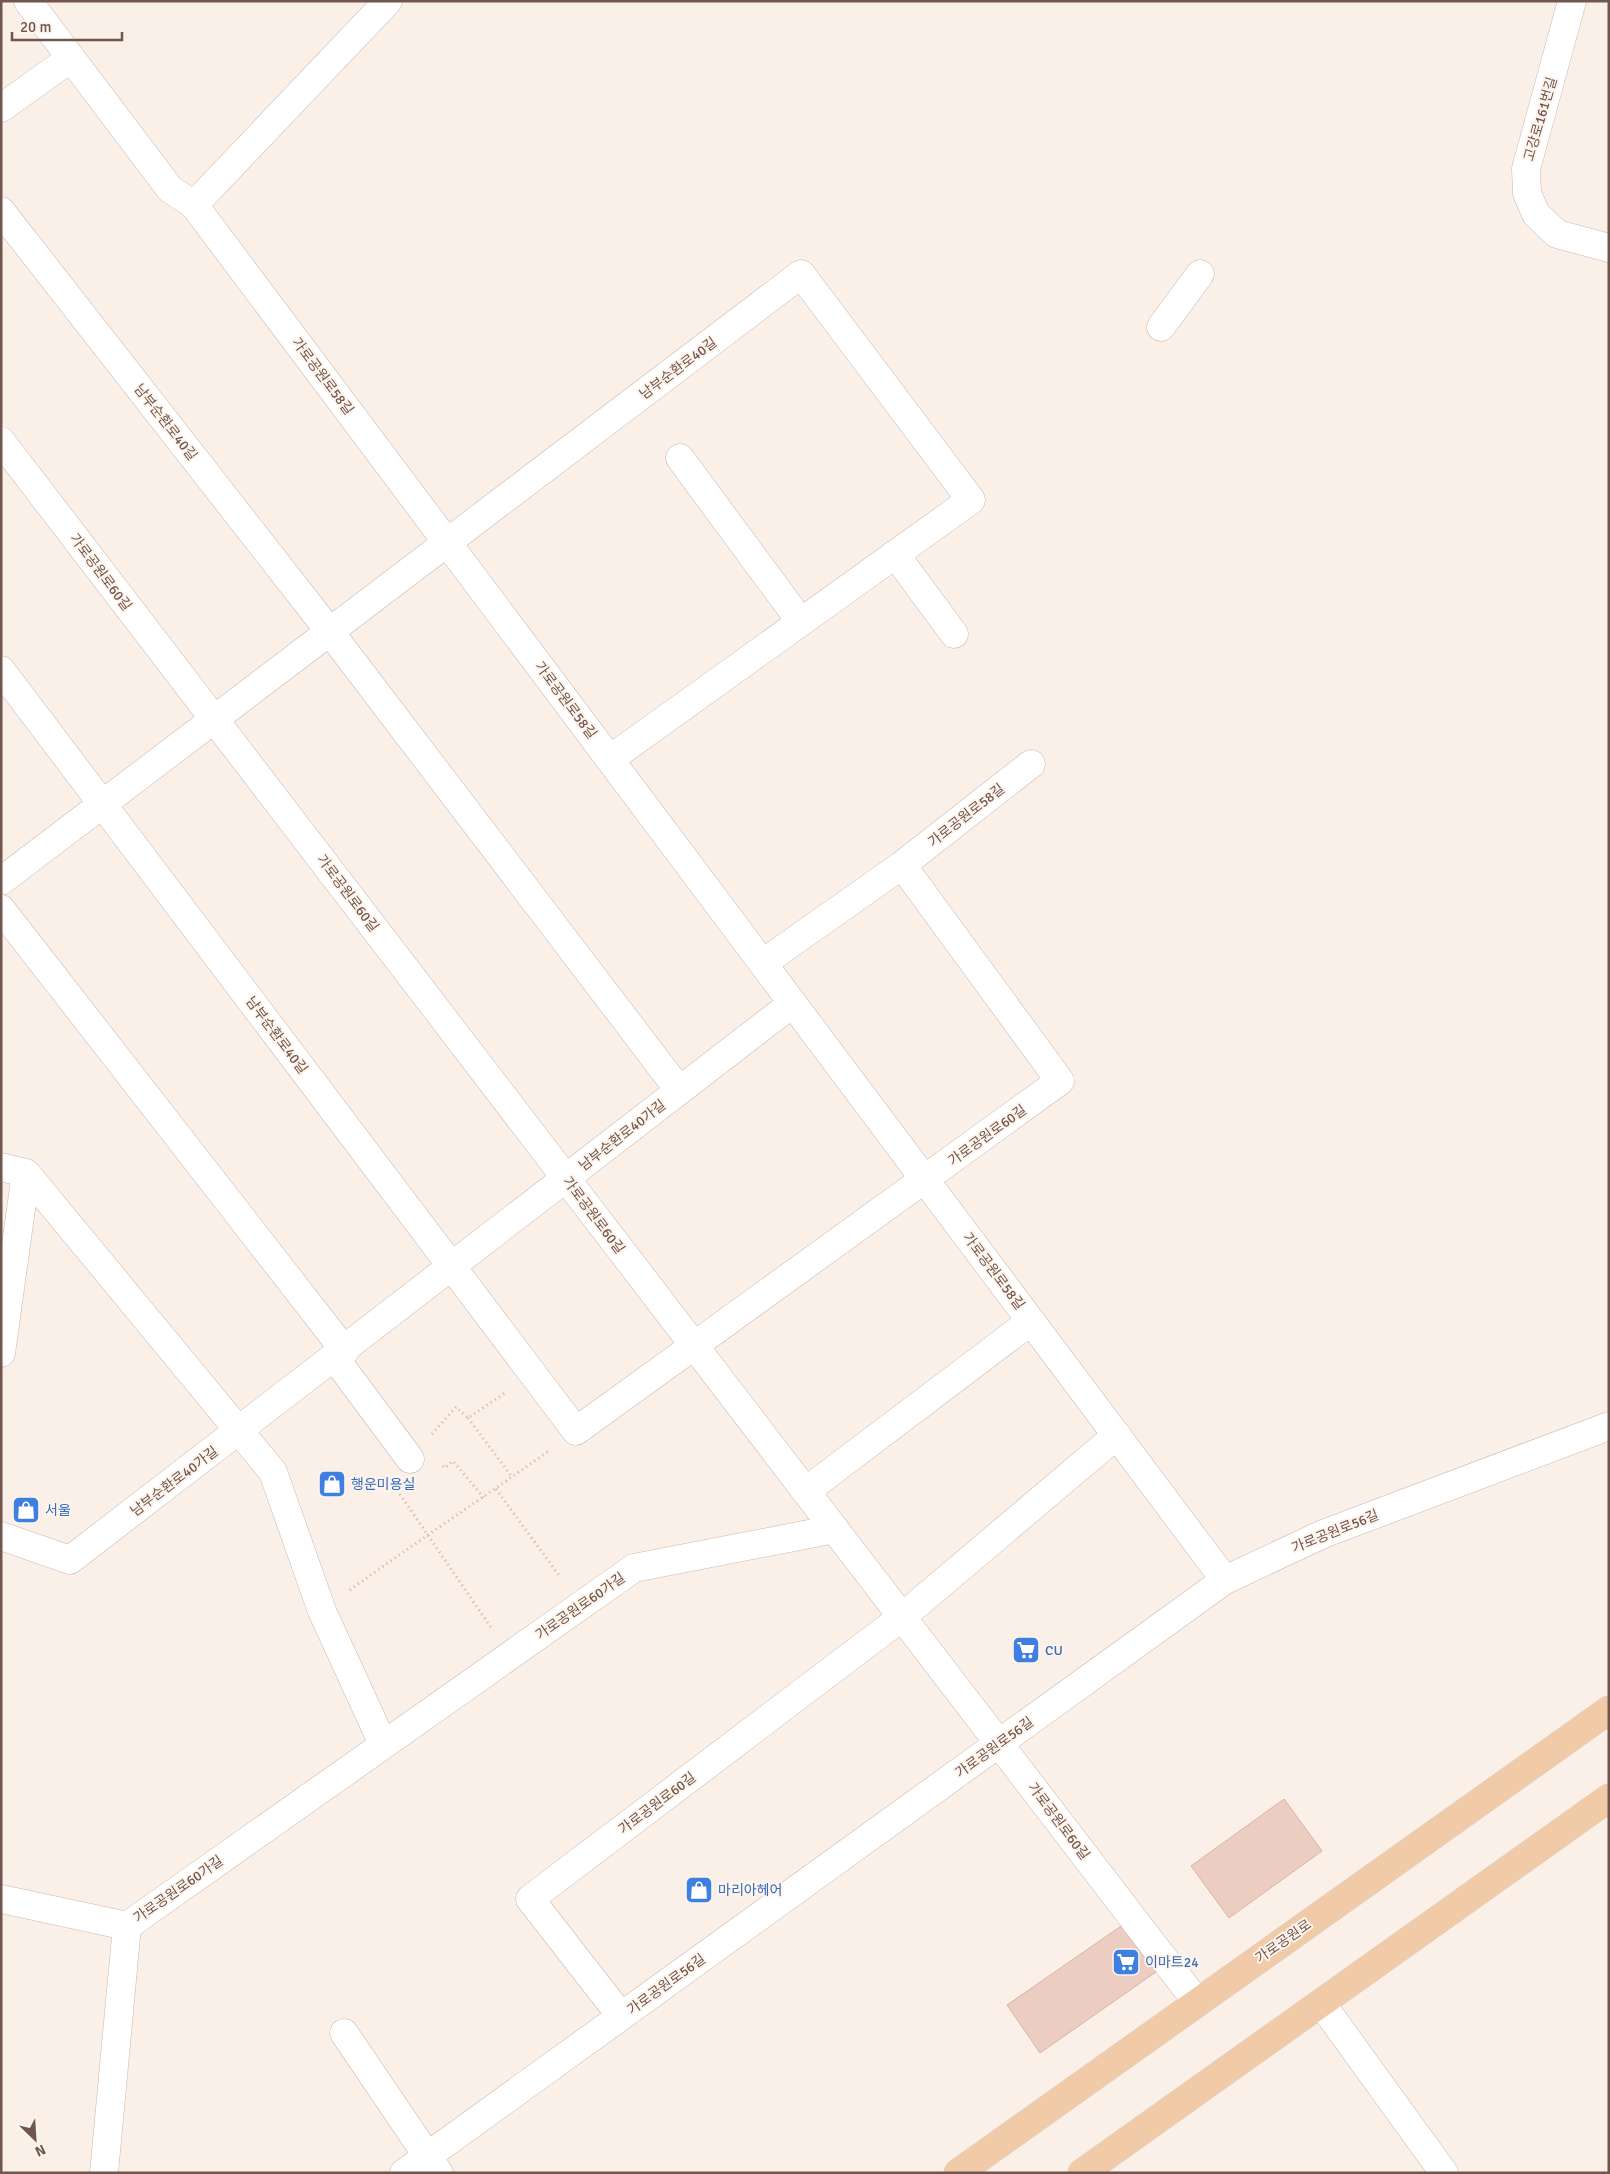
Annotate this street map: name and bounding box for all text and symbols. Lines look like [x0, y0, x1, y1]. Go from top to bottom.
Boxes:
scale bar [12, 10, 122, 42]
text: 20 m [20, 18, 51, 36]
street label: 고강로161번길 [1520, 75, 1561, 163]
street label: 가로공원로58길 [288, 334, 357, 418]
street label: 남부순환로40길 [636, 334, 720, 403]
street label: 남부순환로40길 [130, 381, 201, 464]
street label: 가로공원로60길 [66, 530, 135, 614]
street label: 가로공원로58길 [531, 658, 600, 742]
street label: 가로공원로58길 [925, 780, 1008, 851]
street label: 가로공원로60길 [313, 851, 382, 935]
street label: 남부순환로40길 [242, 993, 311, 1077]
street label: 남부순환로40가길 [576, 1096, 669, 1175]
street label: 가로공원로60길 [945, 1101, 1030, 1169]
street label: 가로공원로60길 [559, 1173, 628, 1257]
street label: 가로공원로58길 [959, 1229, 1028, 1313]
street label: 남부순환로40가길 [127, 1443, 221, 1520]
shop icon: 행운미용실 [317, 1469, 347, 1499]
place label: 행운미용실 [351, 1476, 415, 1493]
shop icon: 서울 [11, 1495, 41, 1525]
place label: 서울 [45, 1502, 71, 1519]
street label: 가로공원로56길 [1289, 1506, 1381, 1557]
street label: 가로공원로60가길 [532, 1569, 628, 1644]
supermarket icon: CU [1011, 1635, 1041, 1665]
place label: CU [1045, 1642, 1063, 1659]
street label: 가로공원로56길 [952, 1713, 1037, 1781]
street label: 가로공원로60길 [615, 1769, 699, 1838]
street label: 가로공원로60길 [1024, 1779, 1093, 1863]
street label: 가로공원로60가길 [130, 1852, 226, 1927]
shop icon: 마리아헤어 [684, 1875, 714, 1905]
place label: 마리아헤어 [718, 1882, 782, 1899]
street label: 가로공원로 [1252, 1916, 1315, 1967]
supermarket icon: 이마트24 [1111, 1947, 1141, 1977]
street label: 가로공원로56길 [624, 1950, 709, 2018]
place label: 이마트24 [1145, 1954, 1199, 1971]
north arrow [10, 2114, 60, 2164]
text: N [32, 2141, 48, 2160]

